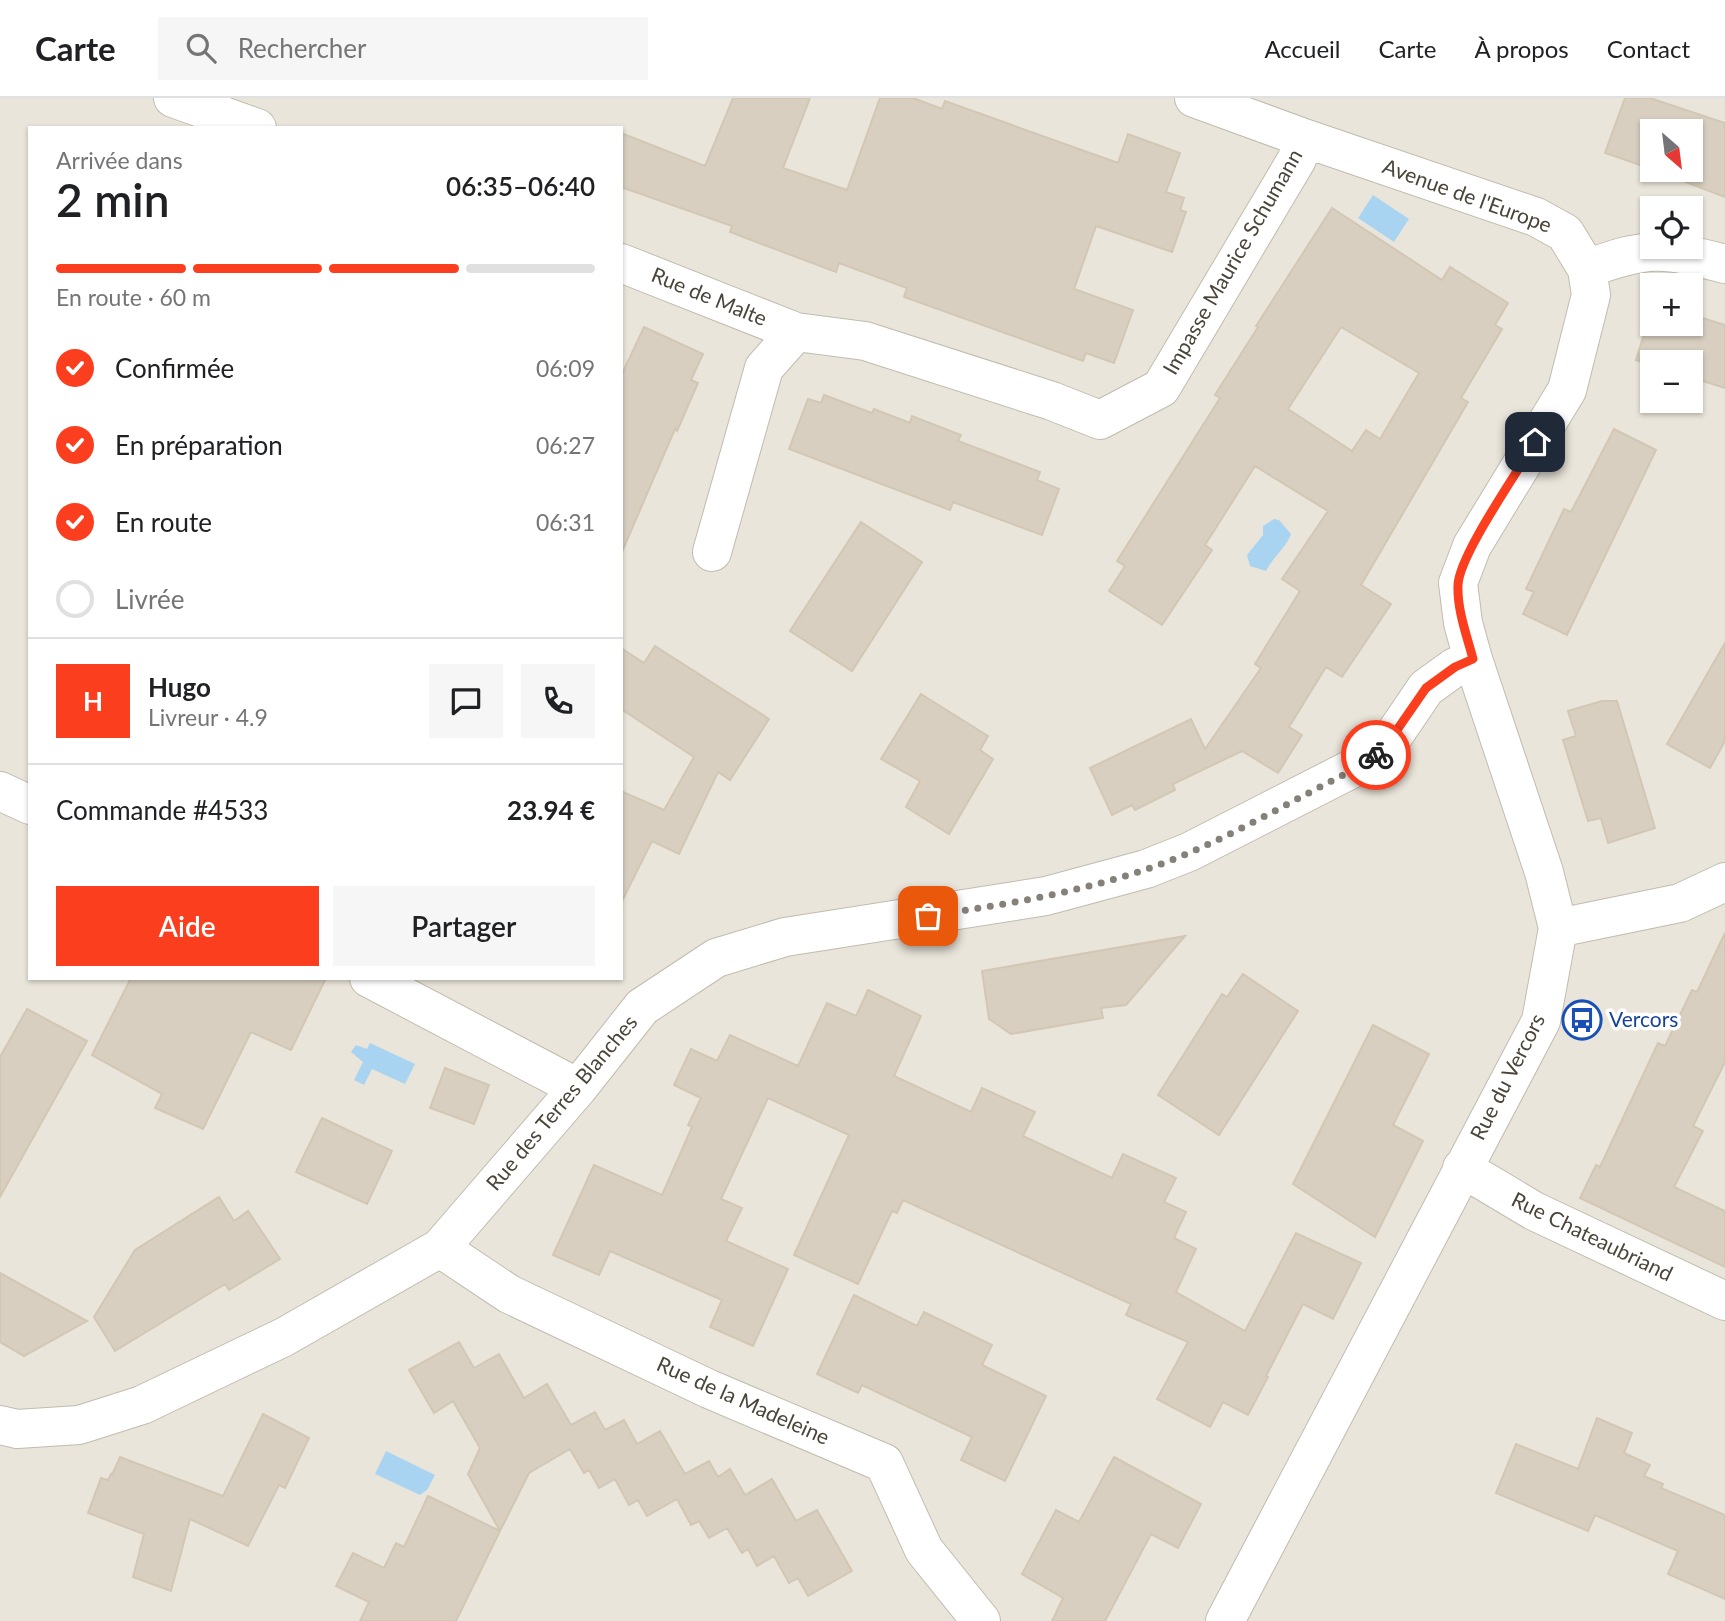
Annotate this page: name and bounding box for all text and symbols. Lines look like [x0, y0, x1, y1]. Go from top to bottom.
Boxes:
search box [158, 17, 648, 80]
text: Carte [35, 28, 116, 68]
icon: search [182, 29, 220, 67]
text: Rechercher [238, 32, 367, 64]
text: Accueil [1264, 34, 1340, 63]
text: Carte [1378, 34, 1436, 63]
text: À propos [1474, 34, 1569, 63]
text: Contact [1607, 34, 1690, 63]
north arrow [1640, 119, 1703, 182]
map controls [1640, 119, 1703, 413]
street label: Impasse Maurice Schumann [1157, 144, 1307, 378]
text: Arrivée dans [56, 146, 183, 174]
street label: Avenue de l'Europe [1380, 152, 1555, 237]
text: 06:35–06:40 [446, 170, 595, 202]
text: 2 min [56, 172, 170, 227]
button: locate [1640, 196, 1703, 259]
street label: Rue de Malte [648, 261, 771, 330]
button: + [1640, 273, 1703, 336]
text: En route · 60 m [56, 283, 211, 311]
icon: check [56, 349, 94, 387]
button: − [1640, 350, 1703, 413]
text: Confirmée [115, 352, 234, 384]
text: 06:09 [536, 354, 595, 382]
pin [1505, 412, 1565, 472]
icon: home [1516, 423, 1554, 461]
icon: check [56, 426, 94, 464]
text: En préparation [115, 429, 283, 461]
text: 06:27 [536, 431, 595, 459]
icon: check [56, 503, 94, 541]
text: En route [115, 506, 212, 538]
text: 06:31 [536, 508, 595, 536]
text: Livrée [115, 583, 184, 615]
button: chat [429, 664, 503, 738]
button: phone [521, 664, 595, 738]
text: Hugo [148, 671, 211, 703]
text: H [83, 685, 103, 717]
text: Livreur · 4.9 [148, 703, 268, 731]
courier [1341, 720, 1411, 790]
icon: bike [1357, 736, 1395, 774]
text: Commande #4533 [56, 794, 268, 826]
text: 23.94 € [507, 794, 595, 826]
button: Aide [56, 886, 319, 966]
button: Partager [333, 886, 595, 966]
pin [898, 886, 958, 946]
icon: bag [909, 897, 947, 935]
bus stop icon: Vercors [1561, 999, 1603, 1041]
place label: Vercors [1609, 1006, 1678, 1031]
street label: Rue des Terres Blanches [480, 1009, 642, 1195]
street label: Rue du Vercors [1464, 1009, 1549, 1144]
street label: Rue Chateaubriand [1508, 1186, 1677, 1285]
street label: Rue de la Madeleine [653, 1350, 834, 1449]

